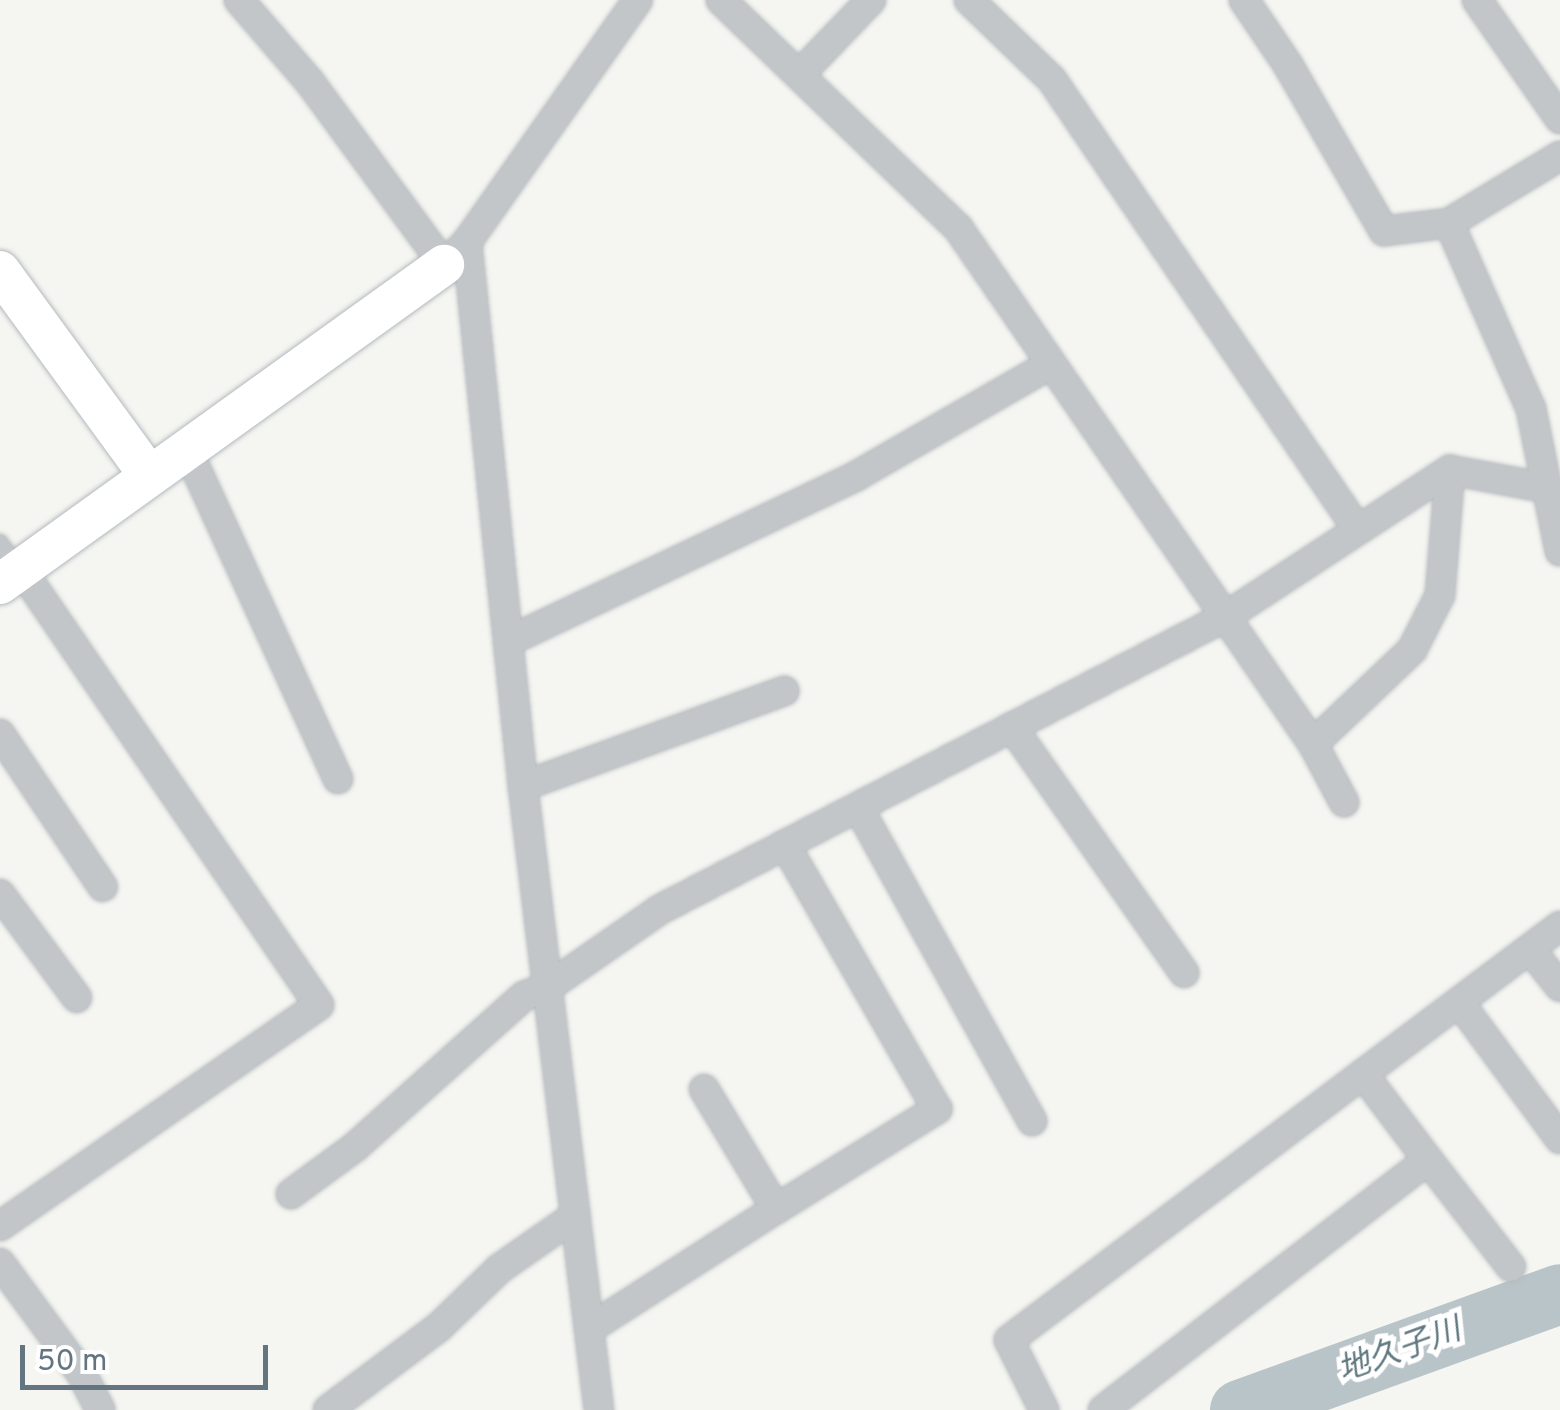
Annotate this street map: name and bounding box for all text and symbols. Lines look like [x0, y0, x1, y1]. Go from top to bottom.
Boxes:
water label: 地久子川 [1333, 1312, 1467, 1392]
scale bar [25, 1325, 272, 1387]
text: 50 m [37, 1344, 107, 1381]

